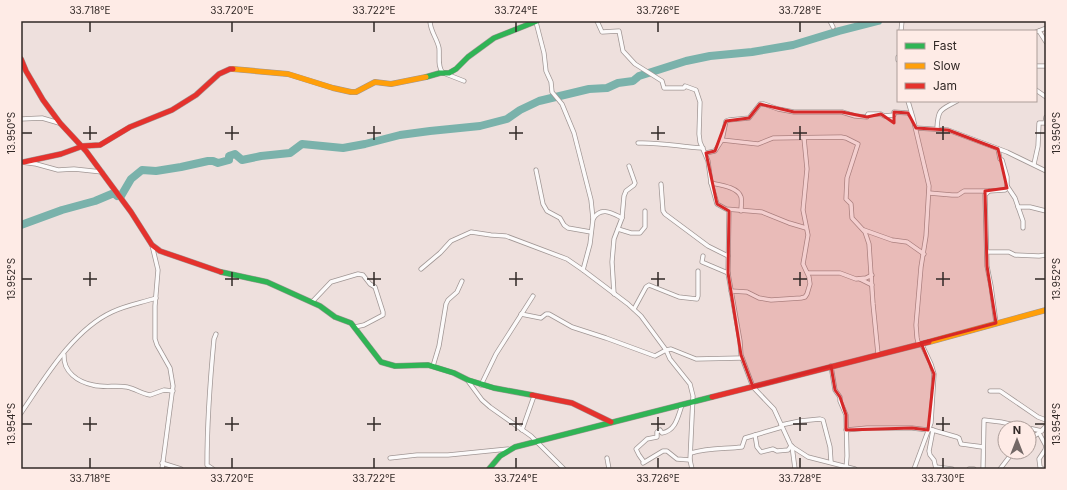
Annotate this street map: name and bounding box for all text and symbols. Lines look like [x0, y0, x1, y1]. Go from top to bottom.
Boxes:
text: 33.718°E [69, 4, 111, 16]
text: 33.720°E [210, 4, 254, 16]
text: 33.722°E [352, 4, 396, 16]
text: 33.724°E [494, 4, 538, 16]
text: 33.726°E [636, 4, 680, 16]
text: 33.728°E [778, 4, 822, 16]
legend [897, 30, 1037, 102]
text: Fast [933, 38, 957, 53]
text: Slow [933, 58, 961, 73]
text: Jam [933, 78, 957, 93]
text: 13.950°S [5, 112, 17, 154]
text: 13.950°S [1050, 112, 1062, 154]
text: 13.952°S [5, 258, 17, 300]
text: 13.952°S [1050, 258, 1062, 300]
text: 13.954°S [5, 403, 17, 445]
text: 13.954°S [1050, 403, 1062, 445]
north arrow [997, 420, 1037, 460]
text: N [1013, 423, 1021, 437]
text: 33.718°E [69, 472, 111, 484]
text: 33.720°E [210, 472, 254, 484]
text: 33.722°E [352, 472, 396, 484]
text: 33.724°E [494, 472, 538, 484]
text: 33.726°E [636, 472, 680, 484]
text: 33.728°E [778, 472, 822, 484]
text: 33.730°E [921, 472, 965, 484]

